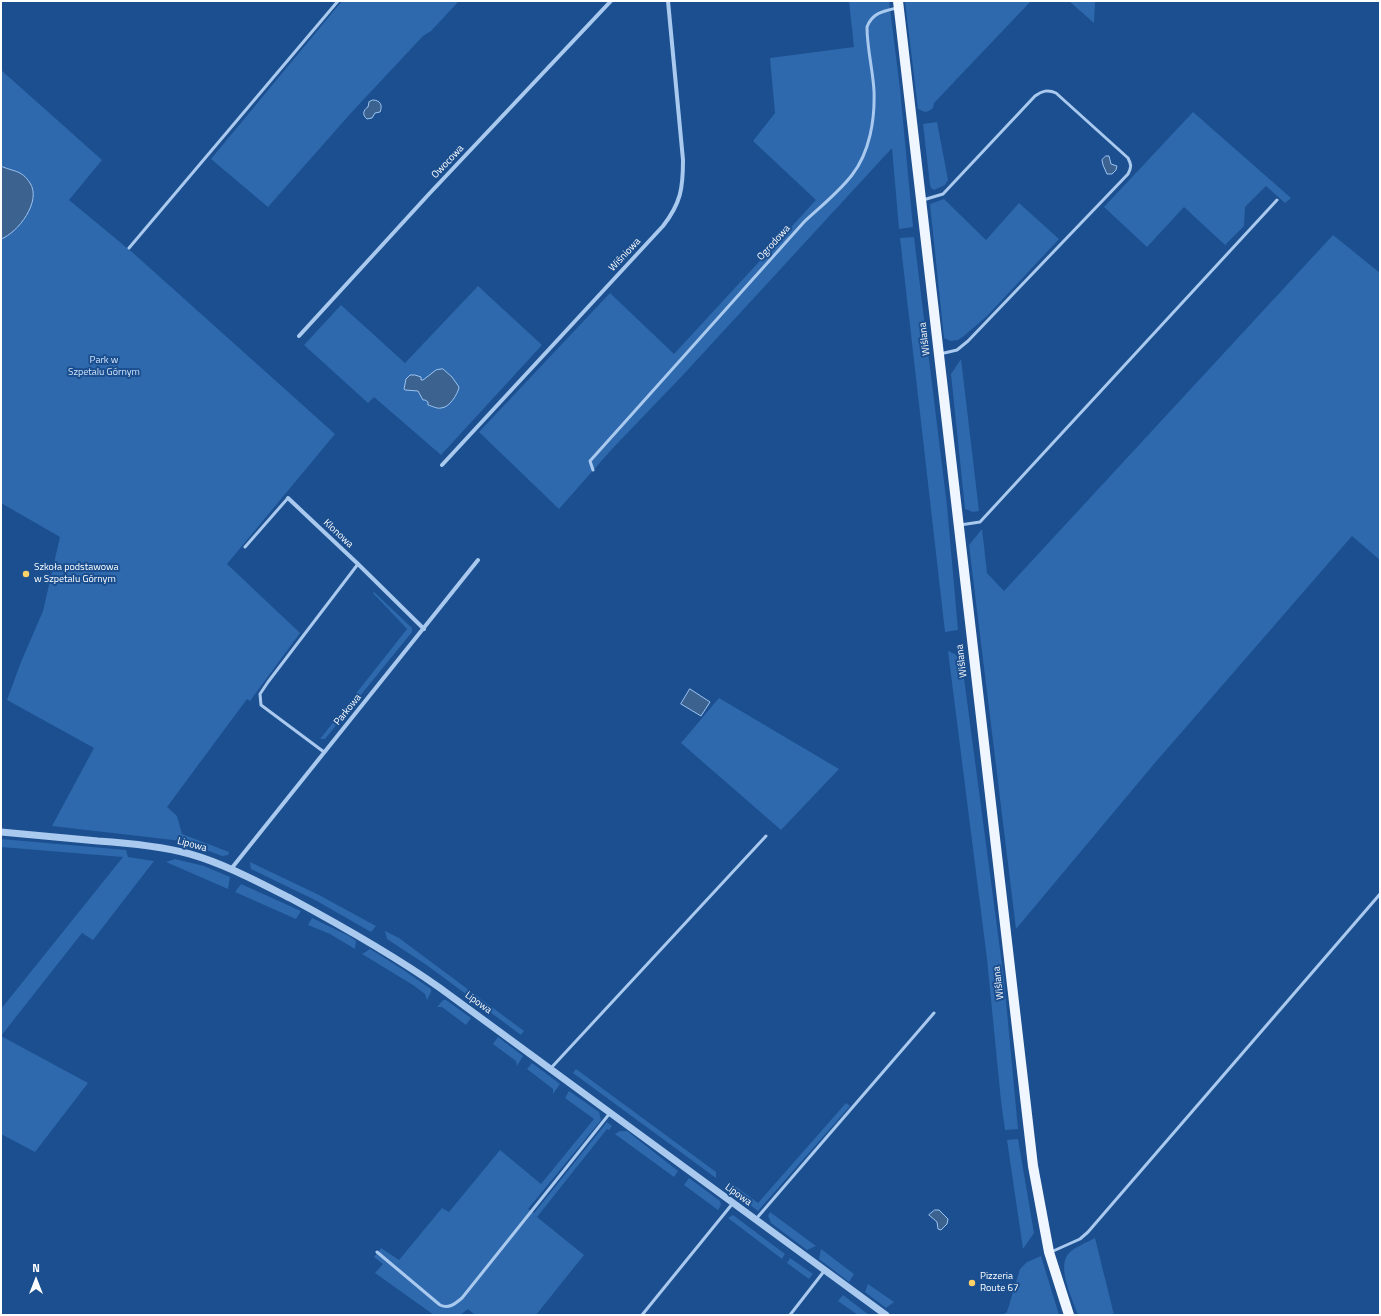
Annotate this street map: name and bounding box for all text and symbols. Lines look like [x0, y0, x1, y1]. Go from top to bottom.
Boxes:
street label: Owocowa [429, 143, 467, 181]
street label: Ogrodowa [755, 223, 793, 263]
street label: Wiśniowa [607, 236, 643, 274]
street label: Wiślana [917, 322, 933, 356]
park label: Park w Szpetalu Górnym [68, 355, 140, 378]
street label: Klonowa [321, 517, 355, 551]
place label: Szkoła podstawowa w Szpetalu Górnym [34, 562, 119, 586]
marker: Szkoła podstawowa w Szpetalu Górnym [21, 569, 31, 579]
street label: Wiślana [954, 644, 970, 678]
street label: Parkowa [332, 692, 364, 728]
street label: Lipowa [176, 835, 208, 855]
street label: Wiślana [991, 966, 1007, 1000]
street label: Lipowa [462, 989, 494, 1017]
street label: Lipowa [722, 1181, 754, 1209]
north arrow [16, 1260, 56, 1300]
text: N [32, 1260, 40, 1276]
place label: Pizzeria Route 67 [980, 1271, 1019, 1294]
marker: Pizzeria Route 67 [967, 1278, 977, 1288]

